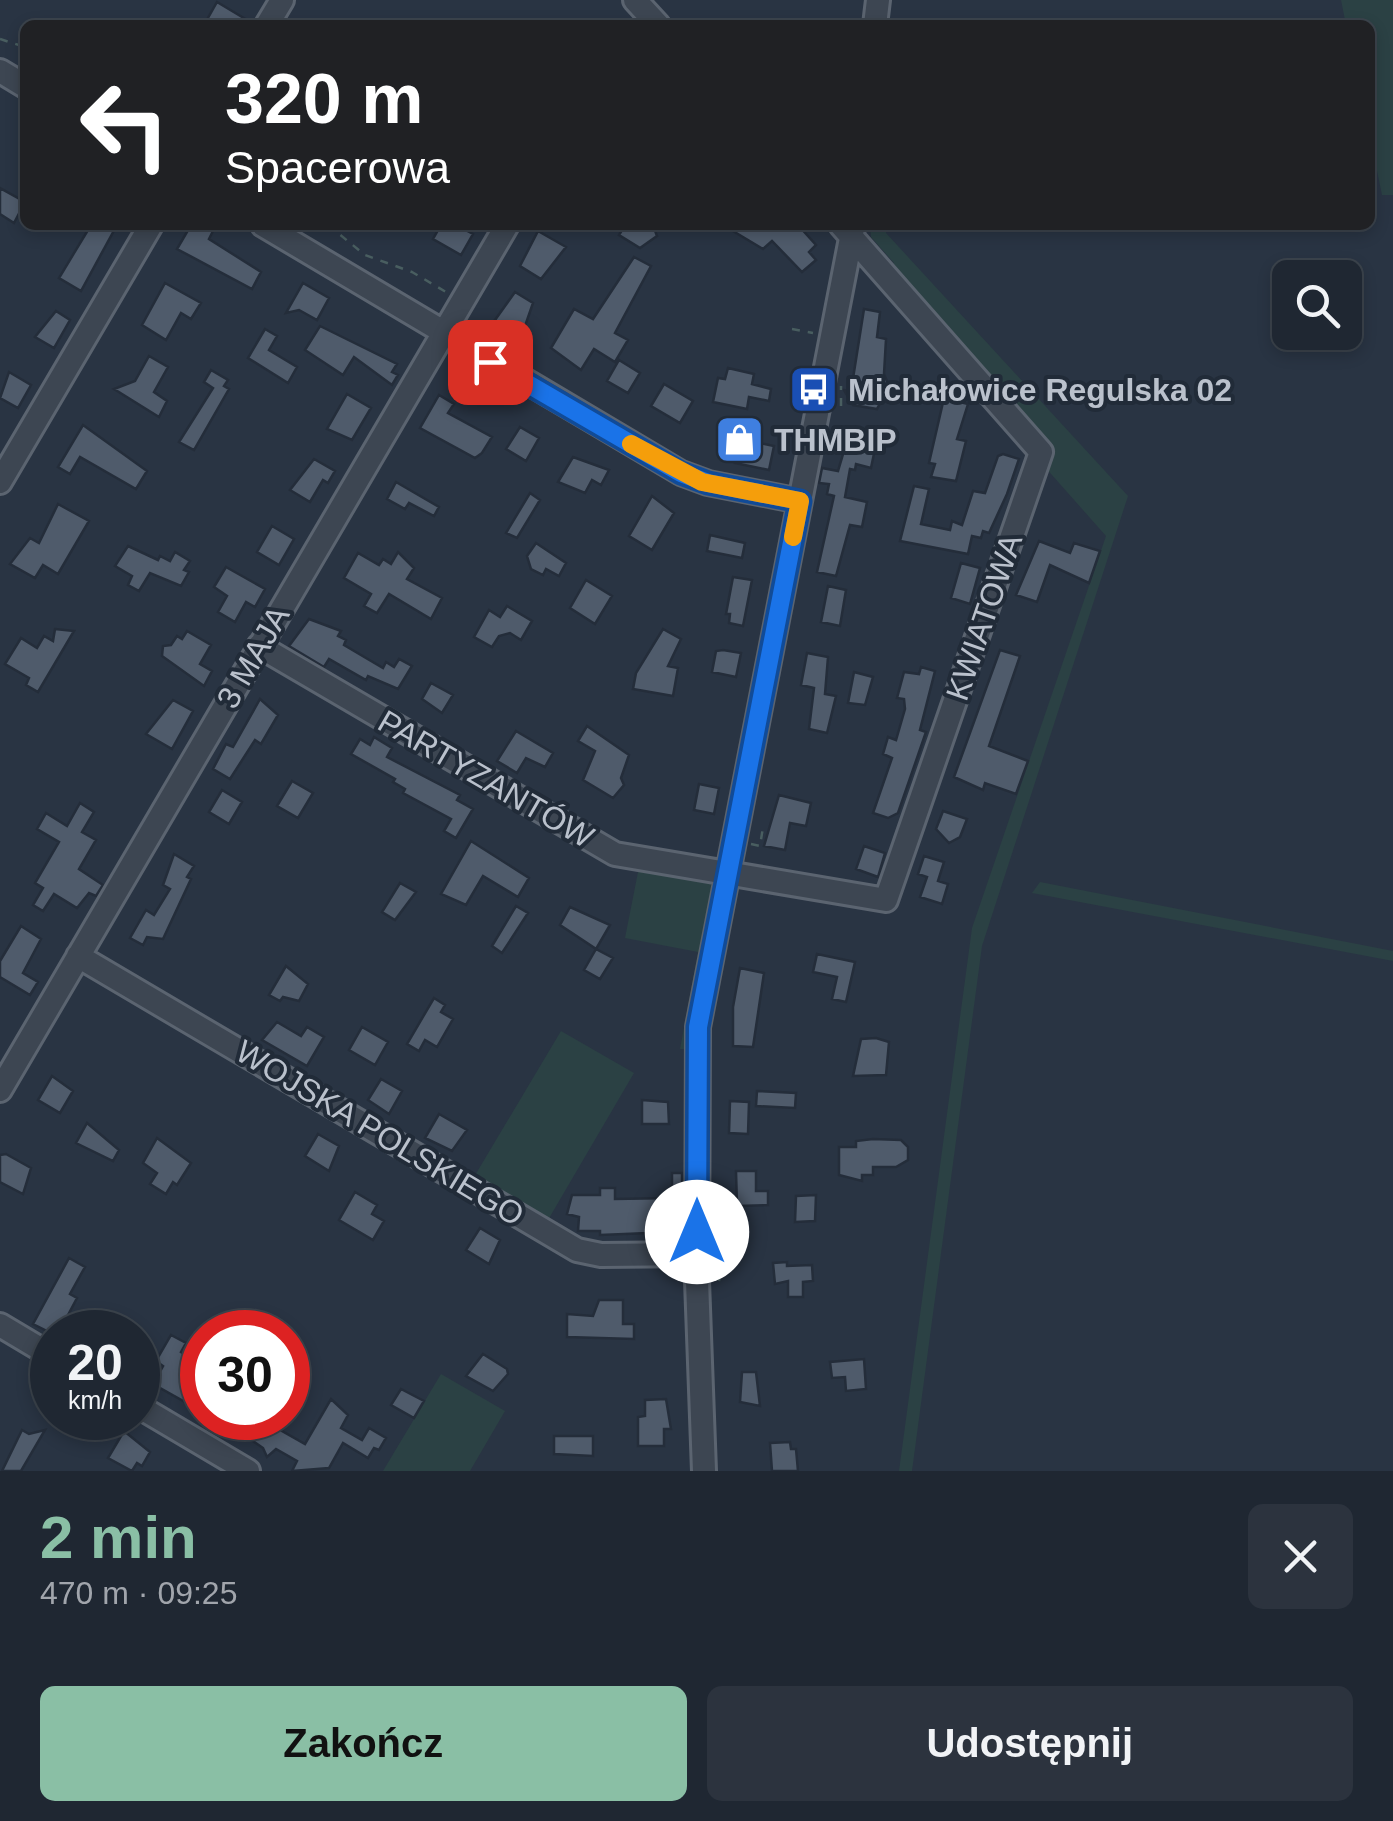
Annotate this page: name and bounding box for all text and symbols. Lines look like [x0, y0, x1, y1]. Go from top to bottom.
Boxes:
icon: left [60, 60, 190, 190]
text: 320 m [225, 60, 423, 138]
text: Spacerowa [225, 142, 450, 193]
map controls [1272, 260, 1362, 350]
button: search [1272, 260, 1362, 350]
pin [448, 320, 533, 405]
icon: arrive [463, 335, 518, 390]
bus stop icon: Michałowice Regulska 02 [787, 364, 839, 416]
place label: Michałowice Regulska 02 [848, 372, 1232, 408]
shop icon: THMBIP [713, 414, 765, 466]
place label: THMBIP [774, 422, 897, 458]
street label: KWIATOWA [939, 528, 1029, 705]
street label: 3 MAJA [209, 599, 297, 715]
street label: PARTYZANTÓW [372, 703, 601, 856]
street label: WOJSKA POLSKIEGO [230, 1033, 530, 1233]
position arrow [645, 1180, 749, 1284]
speed limit sign: 30 [180, 1310, 310, 1440]
text: 20 [67, 1335, 123, 1391]
text: km/h [68, 1386, 122, 1414]
text: 2 min [40, 1504, 197, 1571]
button: close [1248, 1504, 1353, 1609]
text: 470 m · 09:25 [40, 1575, 237, 1611]
button: Zakończ [40, 1686, 687, 1801]
button: Udostępnij [707, 1686, 1353, 1801]

